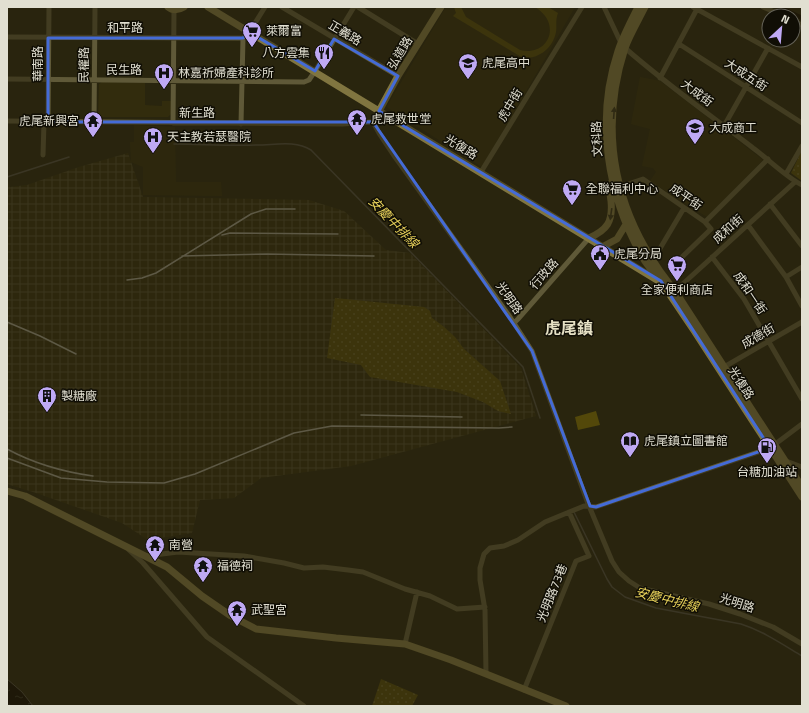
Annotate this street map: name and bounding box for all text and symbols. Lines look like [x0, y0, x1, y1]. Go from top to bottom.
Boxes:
north arrow [761, 8, 801, 48]
text: N [778, 10, 792, 28]
street label: 正義路 [325, 15, 366, 50]
street label: 和平路 [107, 18, 143, 37]
supermarket icon: 萊爾富 [241, 20, 263, 48]
place label: 萊爾富 [266, 21, 302, 40]
street label: 弘道路 [382, 32, 417, 73]
restaurant icon: 八方雲集 [313, 42, 335, 70]
place label: 八方雲集 [262, 43, 310, 62]
street label: 華南路 [28, 46, 47, 82]
street label: 民權路 [74, 47, 93, 83]
school or university icon: 虎尾高中 [457, 52, 479, 80]
place label: 虎尾高中 [482, 53, 530, 72]
street label: 大成五街 [721, 54, 772, 96]
street label: 民生路 [106, 60, 142, 79]
hospital icon: 林嘉祈婦產科診所 [153, 62, 175, 90]
place label: 林嘉祈婦產科診所 [178, 63, 274, 82]
street label: 大成街 [677, 74, 717, 111]
street label: 虎中街 [492, 84, 527, 125]
street label: 新生路 [179, 103, 215, 122]
one-way arrow [610, 107, 617, 119]
temple icon: 虎尾救世堂 [346, 108, 368, 136]
place label: 虎尾救世堂 [371, 109, 431, 128]
temple icon: 虎尾新興宮 [82, 110, 104, 138]
place label: 虎尾新興宮 [19, 111, 79, 130]
school or university icon: 大成商工 [684, 117, 706, 145]
place label: 大成商工 [709, 118, 757, 137]
street label: 文科路 [586, 121, 607, 157]
hospital icon: 天主教若瑟醫院 [142, 126, 164, 154]
place label: 天主教若瑟醫院 [167, 127, 251, 146]
street label: 光復路 [441, 129, 482, 164]
supermarket icon: 全聯福利中心 [561, 178, 583, 206]
street label: 成平街 [666, 178, 706, 215]
place label: 全聯福利中心 [586, 179, 658, 198]
water label: 安慶中排線 [364, 192, 425, 254]
one-way arrow [608, 208, 614, 221]
street label: 成和街 [708, 210, 747, 248]
public building icon: 虎尾分局 [589, 243, 611, 271]
place label: 虎尾分局 [614, 244, 662, 263]
street label: 行政路 [525, 254, 563, 293]
supermarket icon: 全家便利商店 [666, 254, 688, 282]
street label: 成和一街 [729, 268, 772, 318]
street label: 光明路 [491, 278, 528, 318]
place label: 全家便利商店 [641, 280, 713, 299]
district label: 虎尾鎮 [545, 316, 593, 340]
street label: 成德街 [737, 318, 778, 353]
street label: 光復路 [724, 362, 759, 403]
building icon: 製糖廠 [36, 385, 58, 413]
place label: 製糖廠 [61, 386, 97, 405]
library icon: 虎尾鎮立圖書館 [619, 430, 641, 458]
place label: 虎尾鎮立圖書館 [644, 431, 728, 450]
fuel station icon: 台糖加油站 [756, 436, 778, 464]
place label: 台糖加油站 [737, 462, 797, 481]
temple icon: 南營 [144, 534, 166, 562]
place label: 南營 [169, 535, 193, 554]
temple icon: 福德祠 [192, 555, 214, 583]
place label: 福德祠 [217, 556, 253, 575]
street label: 光明路73巷 [531, 561, 572, 625]
water label: 安慶中排線 [633, 581, 703, 617]
street label: 光明路 [717, 588, 757, 617]
temple icon: 武聖宮 [226, 599, 248, 627]
place label: 武聖宮 [251, 600, 287, 619]

